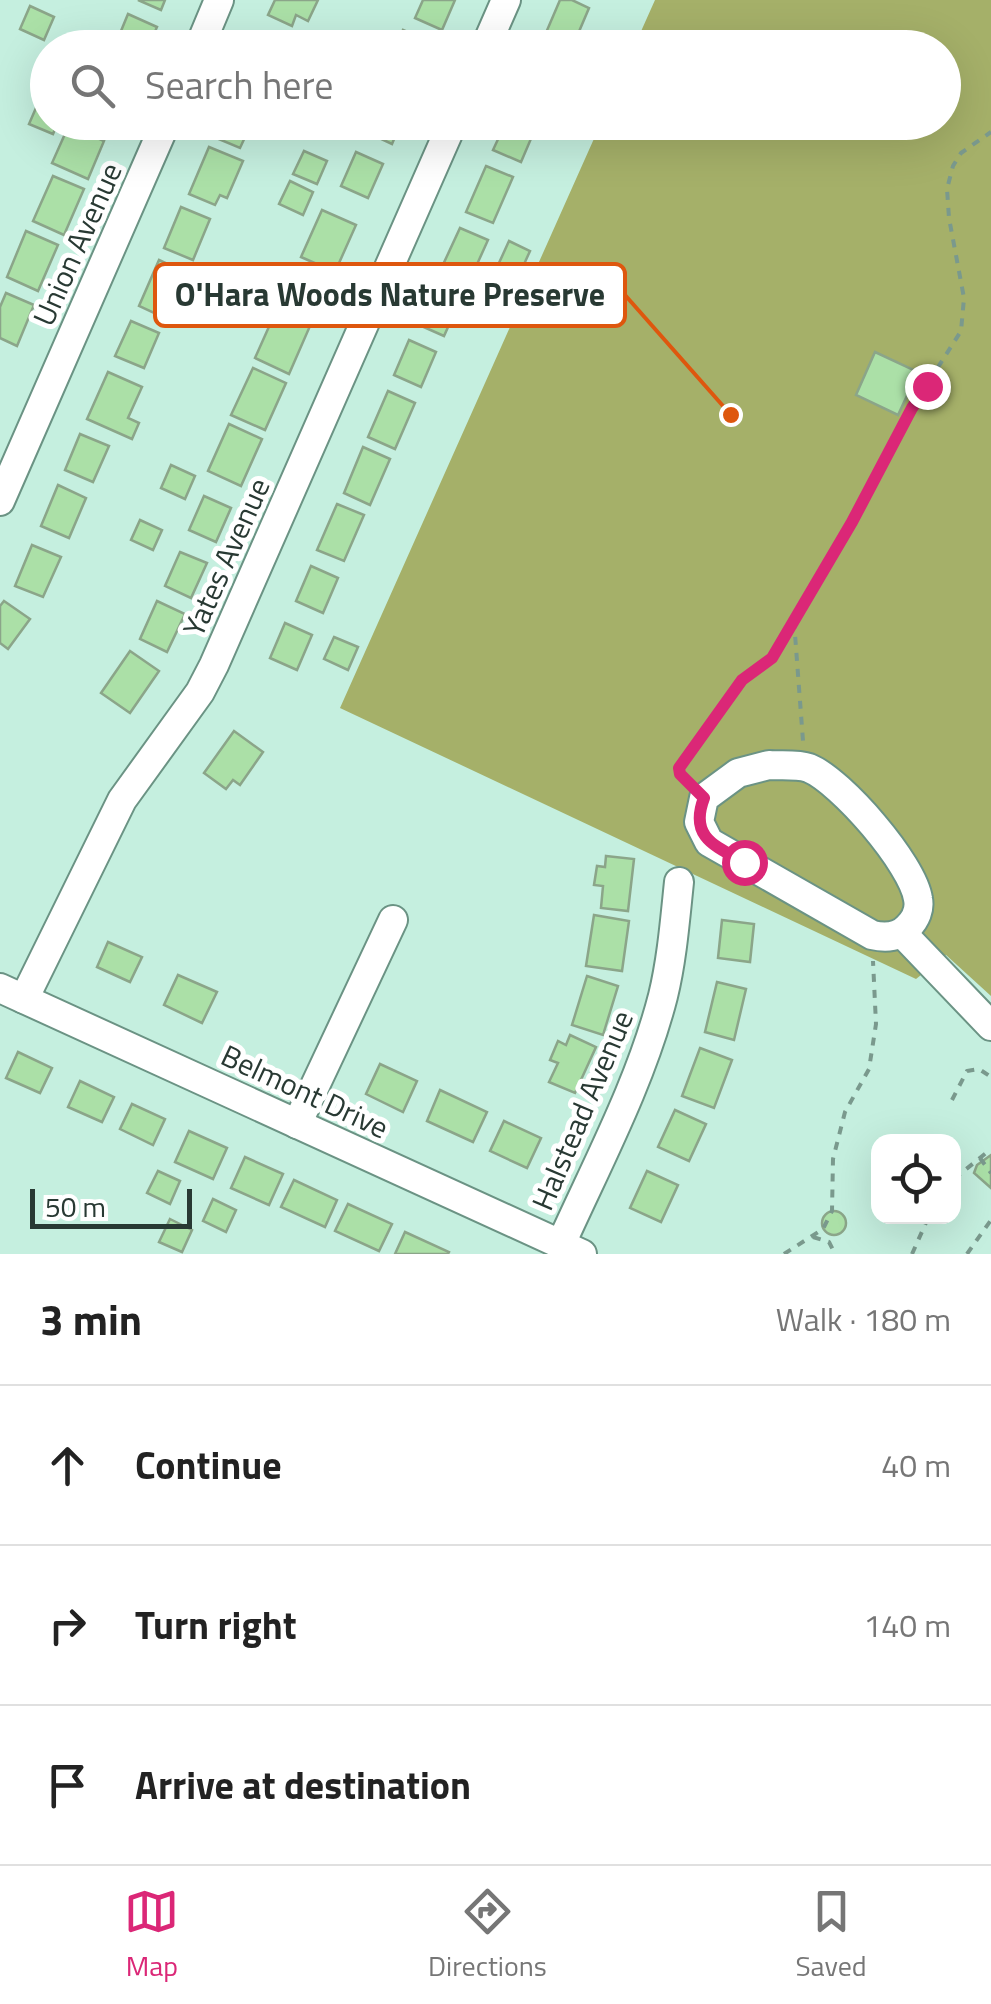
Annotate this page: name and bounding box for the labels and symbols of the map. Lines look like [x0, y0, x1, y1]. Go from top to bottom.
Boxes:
street label: Union Avenue [21, 155, 133, 333]
callout: O'Hara Woods Nature Preserve [155, 264, 625, 326]
text: O'Hara Woods Nature Preserve [175, 270, 605, 318]
route end [905, 364, 951, 410]
street label: Yates Avenue [171, 470, 281, 644]
route start [722, 840, 768, 886]
street label: Halstead Avenue [519, 1003, 645, 1217]
street label: Belmont Drive [214, 1032, 396, 1150]
scale bar [30, 1184, 192, 1228]

